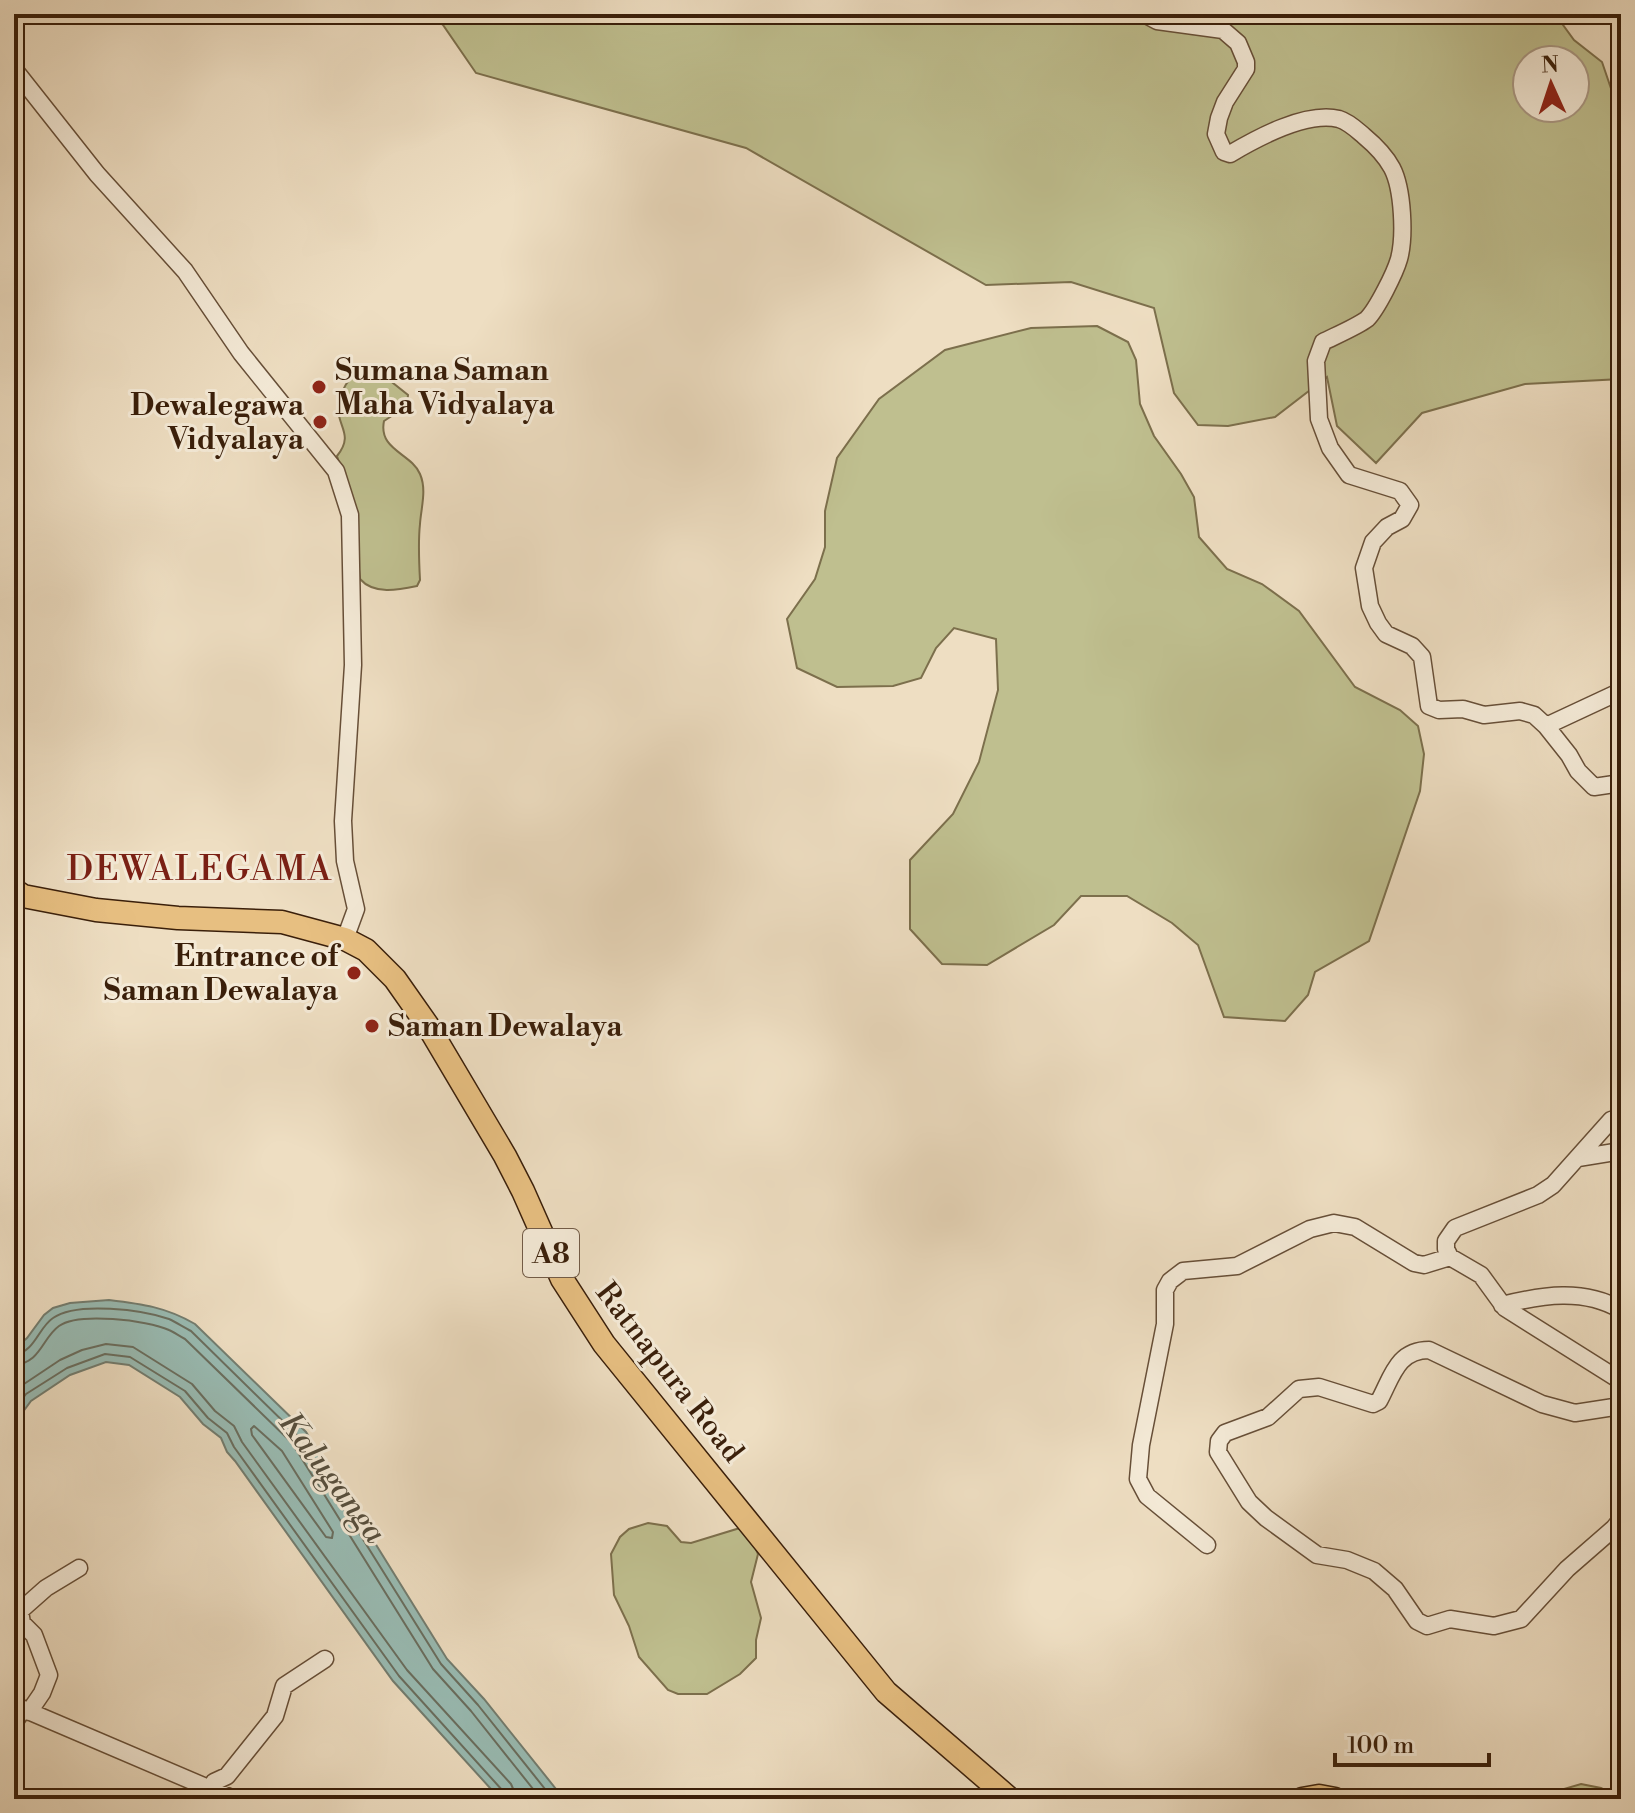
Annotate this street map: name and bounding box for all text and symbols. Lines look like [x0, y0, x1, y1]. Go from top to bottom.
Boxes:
north arrow [1511, 44, 1591, 124]
text: N [1541, 52, 1560, 79]
place label: Sumana Saman Maha Vidyalaya [335, 352, 555, 424]
marker: Sumana Saman Maha Vidyalaya [310, 378, 328, 396]
place label: Dewalegawa Vidyalaya [130, 387, 305, 459]
marker: Dewalegawa Vidyalaya [311, 413, 329, 431]
district label: DEWALEGAMA [67, 849, 333, 891]
place label: Entrance of Saman Dewalaya [104, 938, 342, 1010]
marker: Entrance of Saman Dewalaya [345, 964, 363, 982]
place label: Saman Dewalaya [388, 1008, 623, 1046]
marker: Saman Dewalaya [363, 1017, 381, 1035]
road number: A8 [523, 1229, 579, 1277]
street label: Ratnapura Road [587, 1275, 751, 1470]
water label: Kaluganga [270, 1404, 395, 1551]
scale bar [1335, 1717, 1489, 1767]
text: 100 m [1347, 1731, 1414, 1761]

